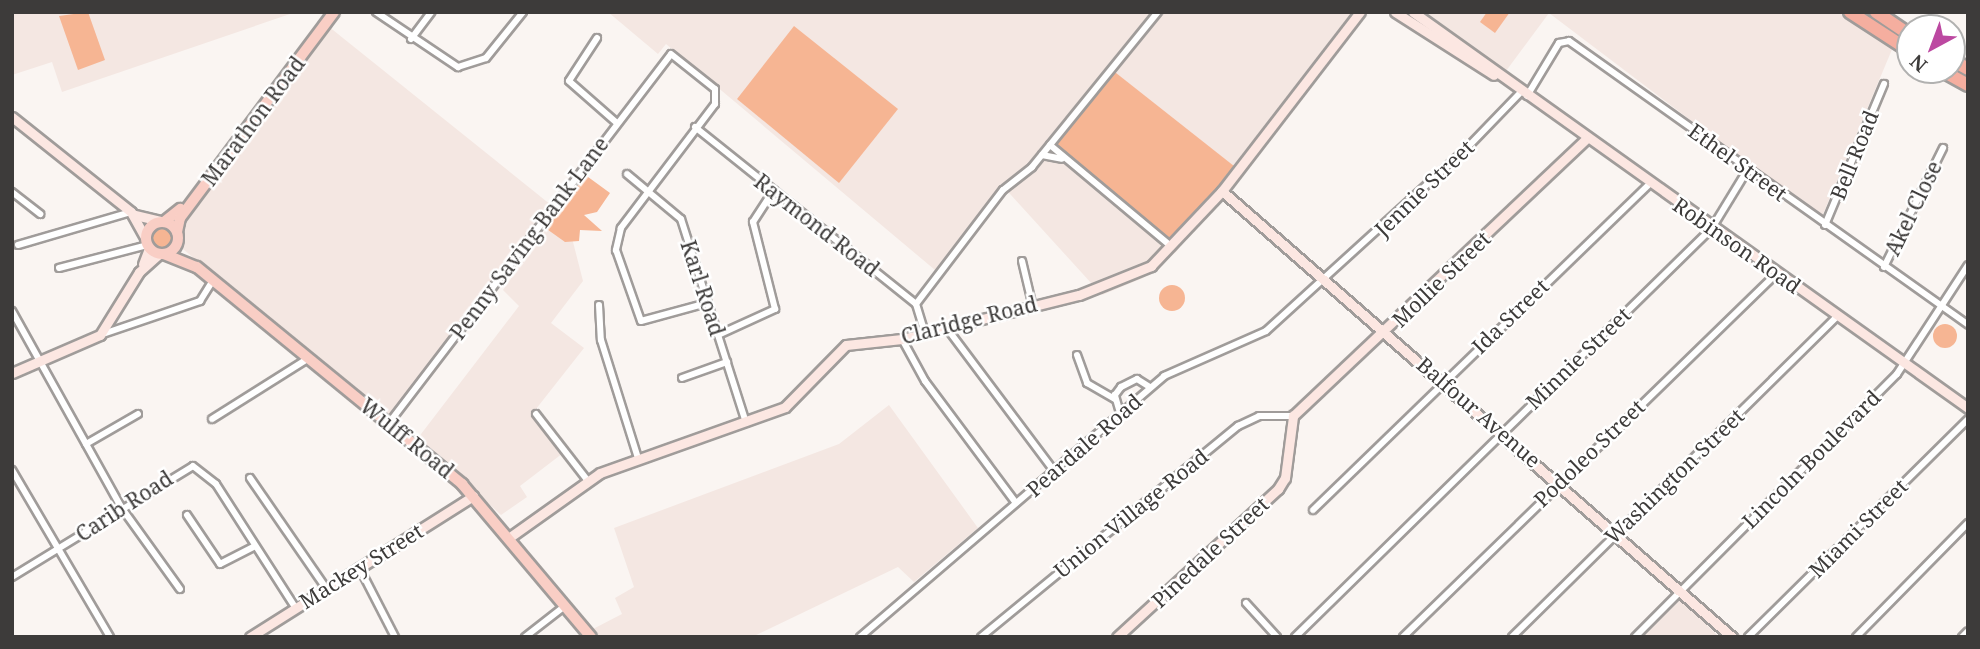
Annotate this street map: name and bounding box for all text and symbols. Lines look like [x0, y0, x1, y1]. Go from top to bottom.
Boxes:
north arrow [1896, 14, 1966, 84]
text: N [1904, 49, 1933, 78]
street label: Marathon Road [196, 51, 310, 191]
street label: Bell Road [1825, 107, 1883, 203]
street label: Ethel Street [1684, 118, 1792, 206]
street label: Penny Saving Bank Lane [445, 132, 613, 344]
street label: Jennie Street [1369, 135, 1479, 241]
street label: Akel Close [1879, 157, 1947, 259]
street label: Raymond Road [750, 168, 884, 282]
street label: Robinson Road [1668, 192, 1806, 298]
street label: Mollie Street [1387, 226, 1495, 332]
street label: Karl Road [676, 237, 730, 339]
street label: Ida Street [1467, 273, 1553, 359]
street label: Claridge Road [898, 291, 1040, 349]
street label: Minnie Street [1521, 302, 1635, 414]
street label: Balfour Avenue [1412, 351, 1546, 473]
street label: Lincoln Boulevard [1737, 385, 1885, 533]
street label: Peardale Road [1021, 388, 1147, 502]
street label: Wulff Road [355, 393, 459, 483]
street label: Podoleo Street [1529, 394, 1649, 512]
street label: Washington Street [1599, 403, 1749, 549]
street label: Union Village Road [1049, 443, 1213, 583]
street label: Carib Road [71, 465, 177, 547]
street label: Miami Street [1804, 474, 1912, 582]
street label: Pinedale Street [1146, 491, 1274, 613]
street label: Mackey Street [295, 518, 427, 614]

